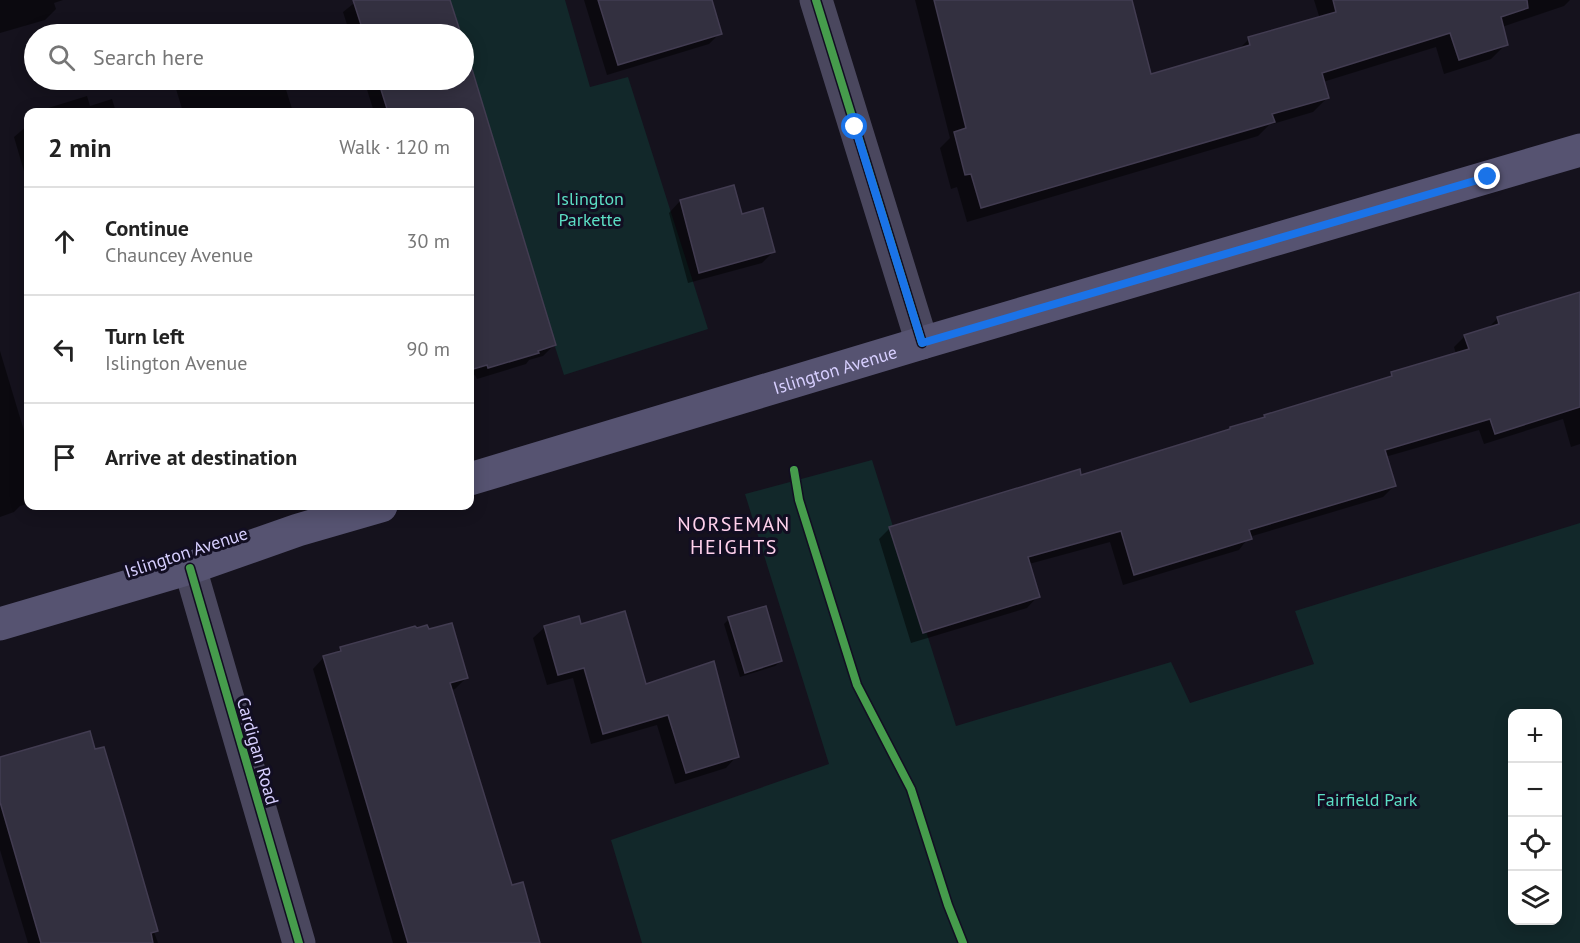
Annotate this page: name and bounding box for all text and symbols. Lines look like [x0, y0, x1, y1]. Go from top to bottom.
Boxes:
search box [24, 24, 474, 90]
icon: search [45, 41, 78, 74]
text: Search here [93, 43, 204, 71]
route start [841, 113, 867, 139]
text: 2 min [48, 131, 111, 164]
text: Walk · 120 m [339, 134, 450, 160]
route end [1474, 163, 1500, 189]
park label: Islington Parkette [556, 187, 624, 231]
text: Continue [105, 214, 189, 242]
icon: ahead [48, 225, 81, 258]
text: 30 m [407, 228, 450, 254]
text: Chauncey Avenue [105, 242, 253, 268]
text: Turn left [105, 322, 185, 350]
icon: left [48, 333, 81, 366]
text: 90 m [407, 336, 450, 362]
street label: Islington Avenue [770, 340, 900, 399]
text: Islington Avenue [105, 350, 248, 376]
icon: arrive [48, 441, 81, 474]
text: Arrive at destination [105, 443, 297, 471]
district label: NORSEMAN HEIGHTS [677, 511, 791, 560]
street label: Islington Avenue [121, 521, 251, 583]
street label: Cardigan Road [232, 695, 284, 807]
map controls [1508, 709, 1562, 925]
button: + [1508, 709, 1562, 763]
button: − [1508, 763, 1562, 817]
park label: Fairfield Park [1317, 788, 1418, 811]
button: locate [1508, 817, 1562, 871]
button: layers [1508, 871, 1562, 925]

